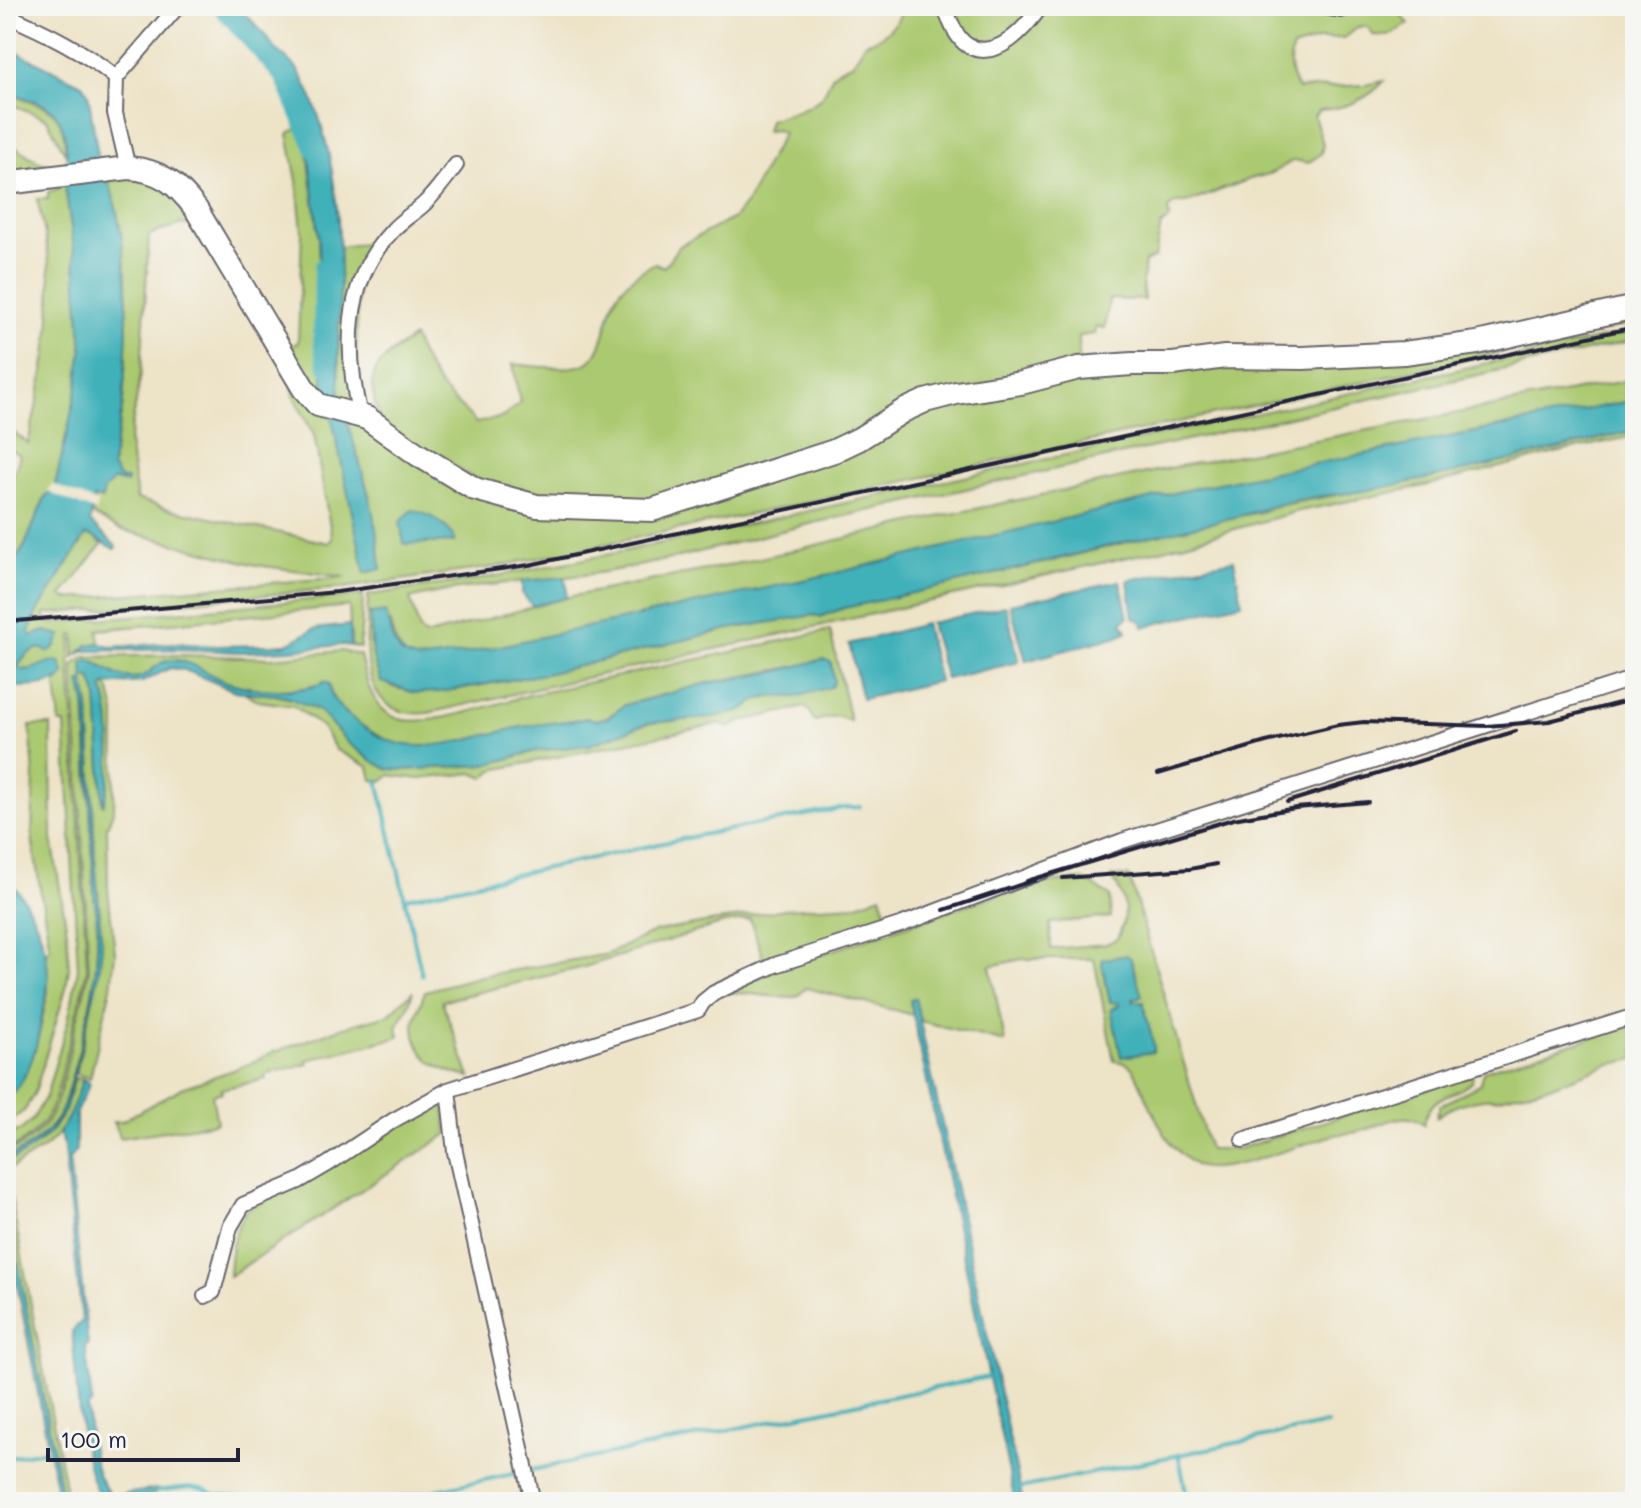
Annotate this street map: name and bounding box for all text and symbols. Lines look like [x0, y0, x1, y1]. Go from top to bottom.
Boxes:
scale bar [48, 1412, 238, 1462]
text: 100 m [60, 1423, 127, 1454]

